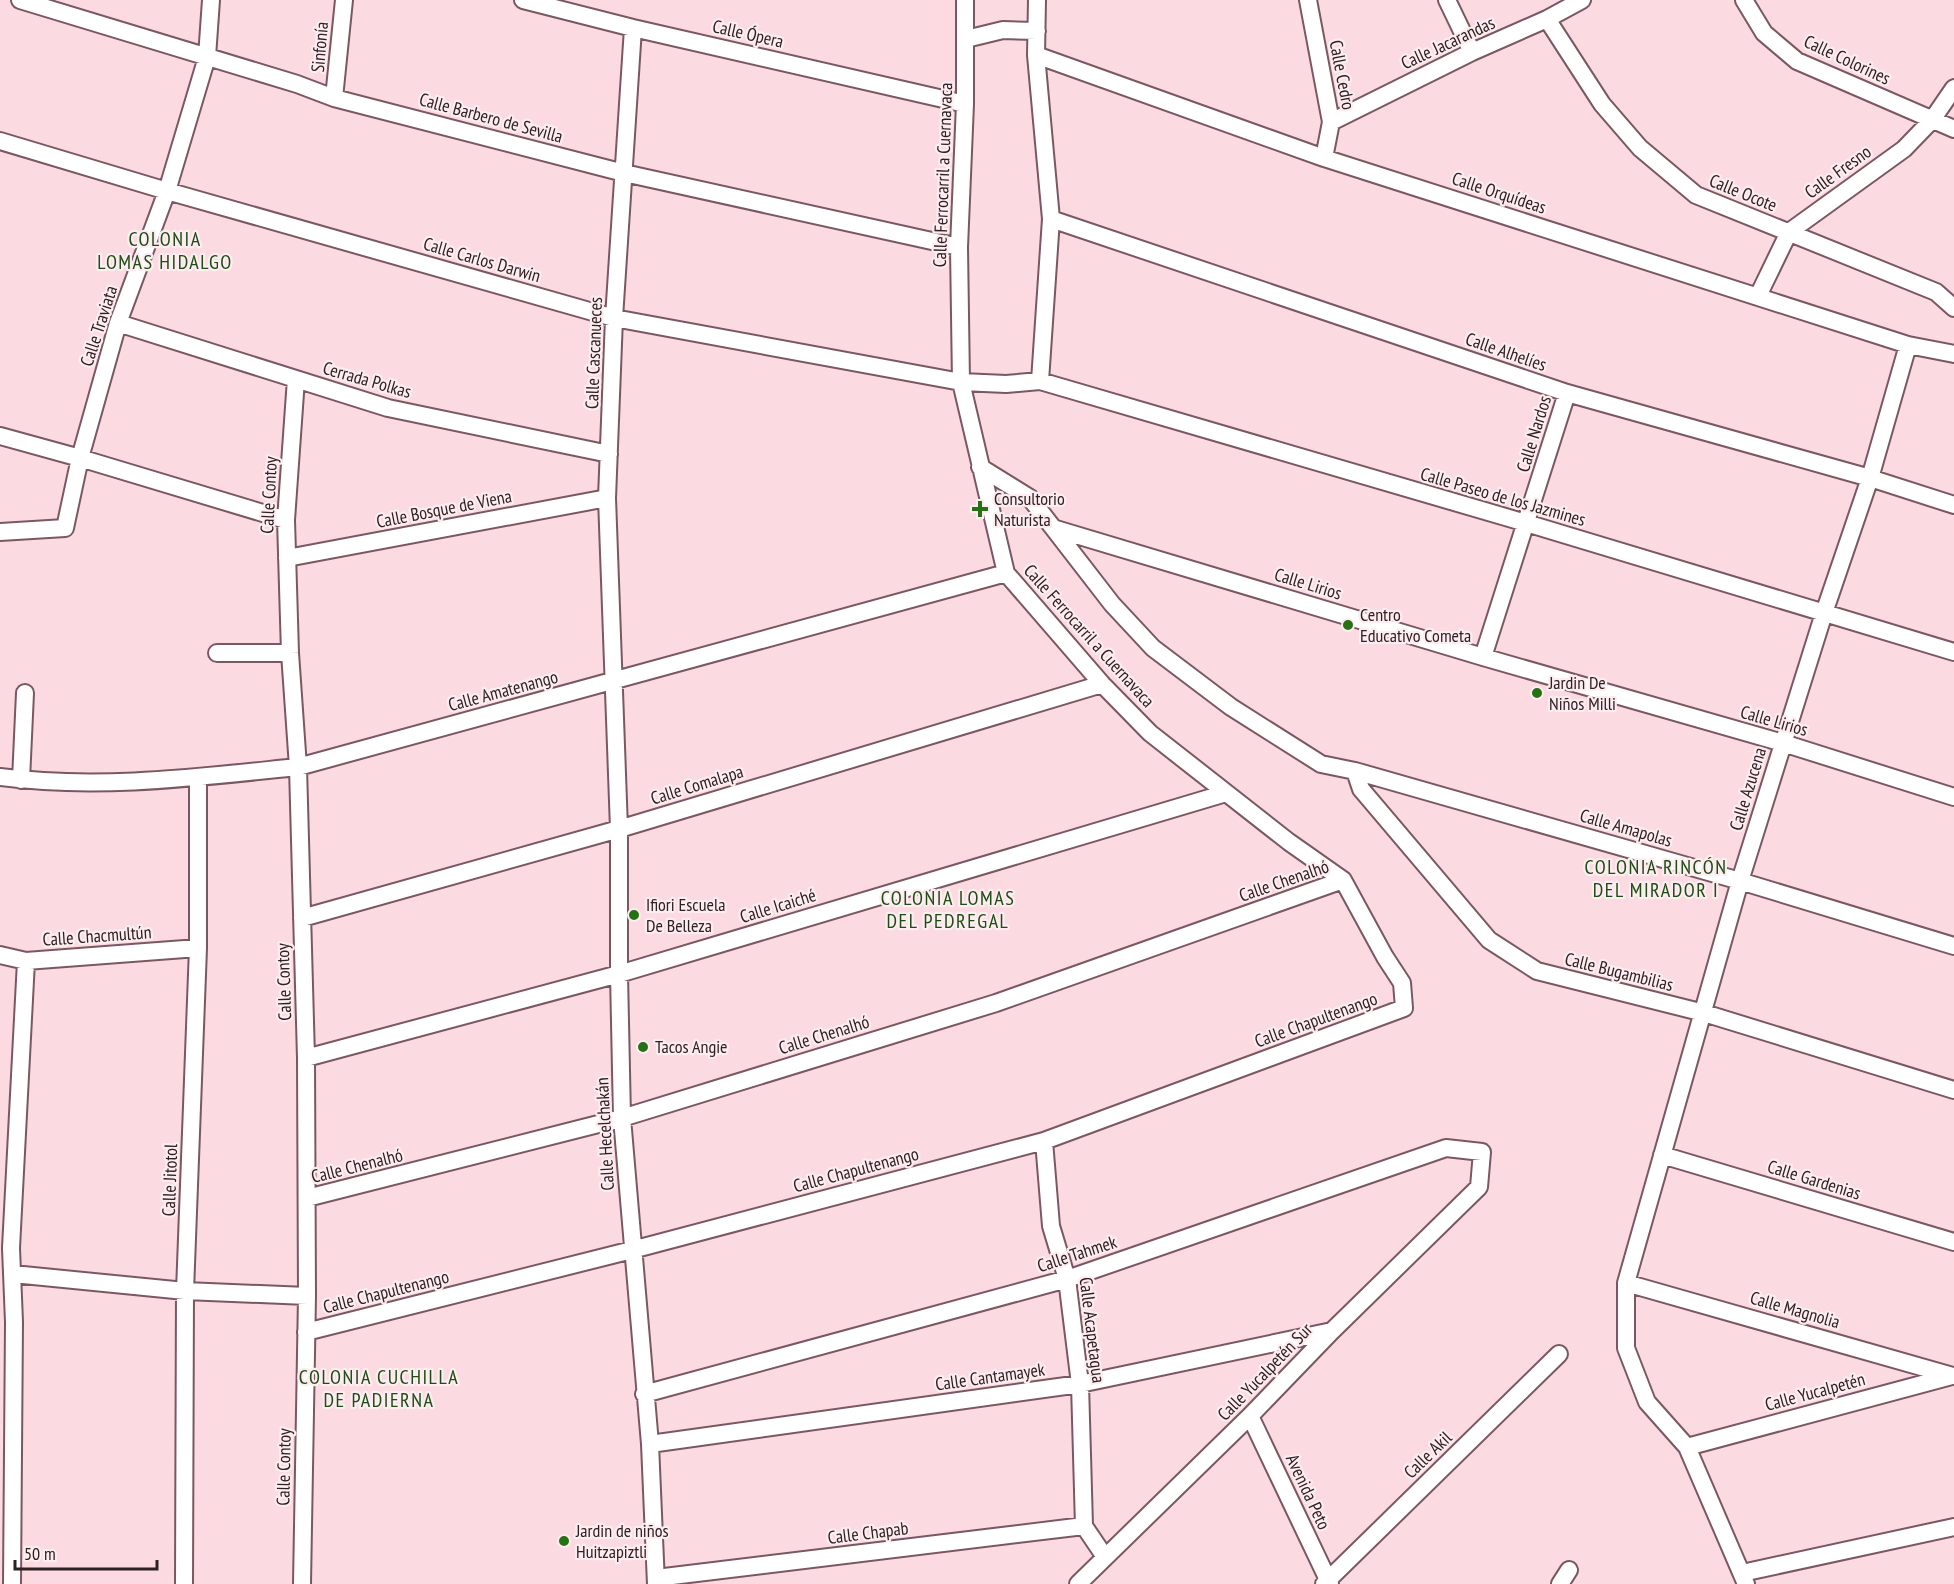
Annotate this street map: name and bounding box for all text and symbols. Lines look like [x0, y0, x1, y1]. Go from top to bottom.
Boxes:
street label: Calle Jacarandas [1397, 11, 1498, 74]
street label: Calle Ópera [710, 14, 786, 53]
street label: Sinfonía [306, 21, 333, 73]
street label: Calle Colorines [1800, 30, 1894, 90]
street label: Calle Cedro [1324, 38, 1361, 112]
street label: Calle Ferrocarril a Cuernavaca [928, 82, 957, 268]
street label: Calle Barbero de Sevilla [417, 87, 565, 148]
street label: Calle Fresno [1800, 140, 1876, 203]
street label: Calle Orquídeas [1449, 166, 1549, 219]
street label: Calle Ocote [1706, 169, 1780, 216]
district label: COLONIA LOMAS HIDALGO [97, 226, 233, 275]
street label: Calle Carlos Darwin [421, 232, 543, 287]
street label: Calle Traviata [75, 283, 122, 369]
street label: Calle Cascanueces [580, 296, 607, 410]
street label: Calle Alhelíes [1463, 327, 1550, 376]
street label: Cerrada Polkas [320, 356, 414, 403]
street label: Calle Nardos [1511, 393, 1556, 475]
street label: Calle Contoy [255, 455, 282, 534]
street label: Calle Paseo de los Jazmines [1418, 462, 1588, 531]
street label: Calle Bosque de Viena [374, 484, 514, 533]
place label: Consultorio Naturista [994, 487, 1065, 531]
marker: Consultorio Naturista [971, 500, 989, 518]
street label: Calle Ferrocarril a Cuernavaca [1019, 559, 1160, 712]
street label: Calle Lirios [1272, 562, 1344, 605]
place label: Centro Educativo Cometa [1360, 603, 1471, 647]
marker: Centro Educativo Cometa [1341, 618, 1355, 632]
street label: Calle Amatenango [446, 665, 560, 716]
place label: Jardin De Niños Milli [1548, 671, 1616, 715]
marker: Jardin De Niños Milli [1530, 686, 1544, 700]
street label: Calle Lirios [1738, 700, 1810, 741]
street label: Calle Azucena [1724, 745, 1771, 833]
street label: Calle Comalapa [648, 760, 746, 810]
street label: Calle Amapolas [1577, 803, 1675, 852]
street label: Calle Chenalhó [1236, 854, 1332, 907]
district label: COLONIA RINCÓN DEL MIRADOR I [1585, 854, 1727, 903]
street label: Calle Icaiché [737, 883, 819, 928]
district label: COLONIA LOMAS DEL PEDREGAL [881, 885, 1015, 934]
place label: Ifiori Escuela De Belleza [646, 893, 725, 937]
marker: Ifiori Escuela De Belleza [627, 908, 641, 922]
street label: Calle Chacmultún [42, 920, 152, 951]
street label: Calle Contoy [271, 943, 296, 1021]
street label: Calle Bugambilias [1563, 947, 1676, 996]
street label: Calle Chapultenango [1251, 987, 1381, 1052]
street label: Calle Chenalhó [776, 1010, 872, 1059]
place label: Tacos Angie [655, 1035, 728, 1058]
marker: Tacos Angie [636, 1040, 650, 1054]
street label: Calle Hecelchakán [590, 1077, 619, 1191]
street label: Calle Chapultenango [791, 1142, 921, 1197]
street label: Calle Jitotol [157, 1143, 182, 1217]
street label: Calle Chenalhó [309, 1143, 405, 1188]
street label: Calle Gardenias [1765, 1154, 1863, 1205]
street label: Calle Tahmek [1034, 1230, 1119, 1277]
street label: Calle Chapultenango [321, 1265, 451, 1318]
street label: Calle Acapetagua [1075, 1276, 1110, 1384]
street label: Calle Magnolia [1748, 1286, 1843, 1333]
street label: Calle Yucalpetén Sur [1212, 1318, 1317, 1425]
street label: Calle Cantamayek [934, 1357, 1046, 1396]
district label: COLONIA CUCHILLA DE PADIERNA [299, 1364, 459, 1413]
street label: Calle Yucalpetén [1762, 1367, 1867, 1416]
street label: Calle Akil [1399, 1426, 1457, 1483]
street label: Calle Contoy [271, 1428, 296, 1506]
street label: Avenida Peto [1281, 1450, 1336, 1533]
street label: Calle Chapab [826, 1516, 910, 1549]
place label: Jardin de niños Huitzapiztli [575, 1519, 669, 1563]
scale bar [15, 1533, 158, 1571]
marker: Jardin de niños Huitzapiztli [557, 1534, 571, 1548]
text: 50 m [24, 1542, 56, 1565]

